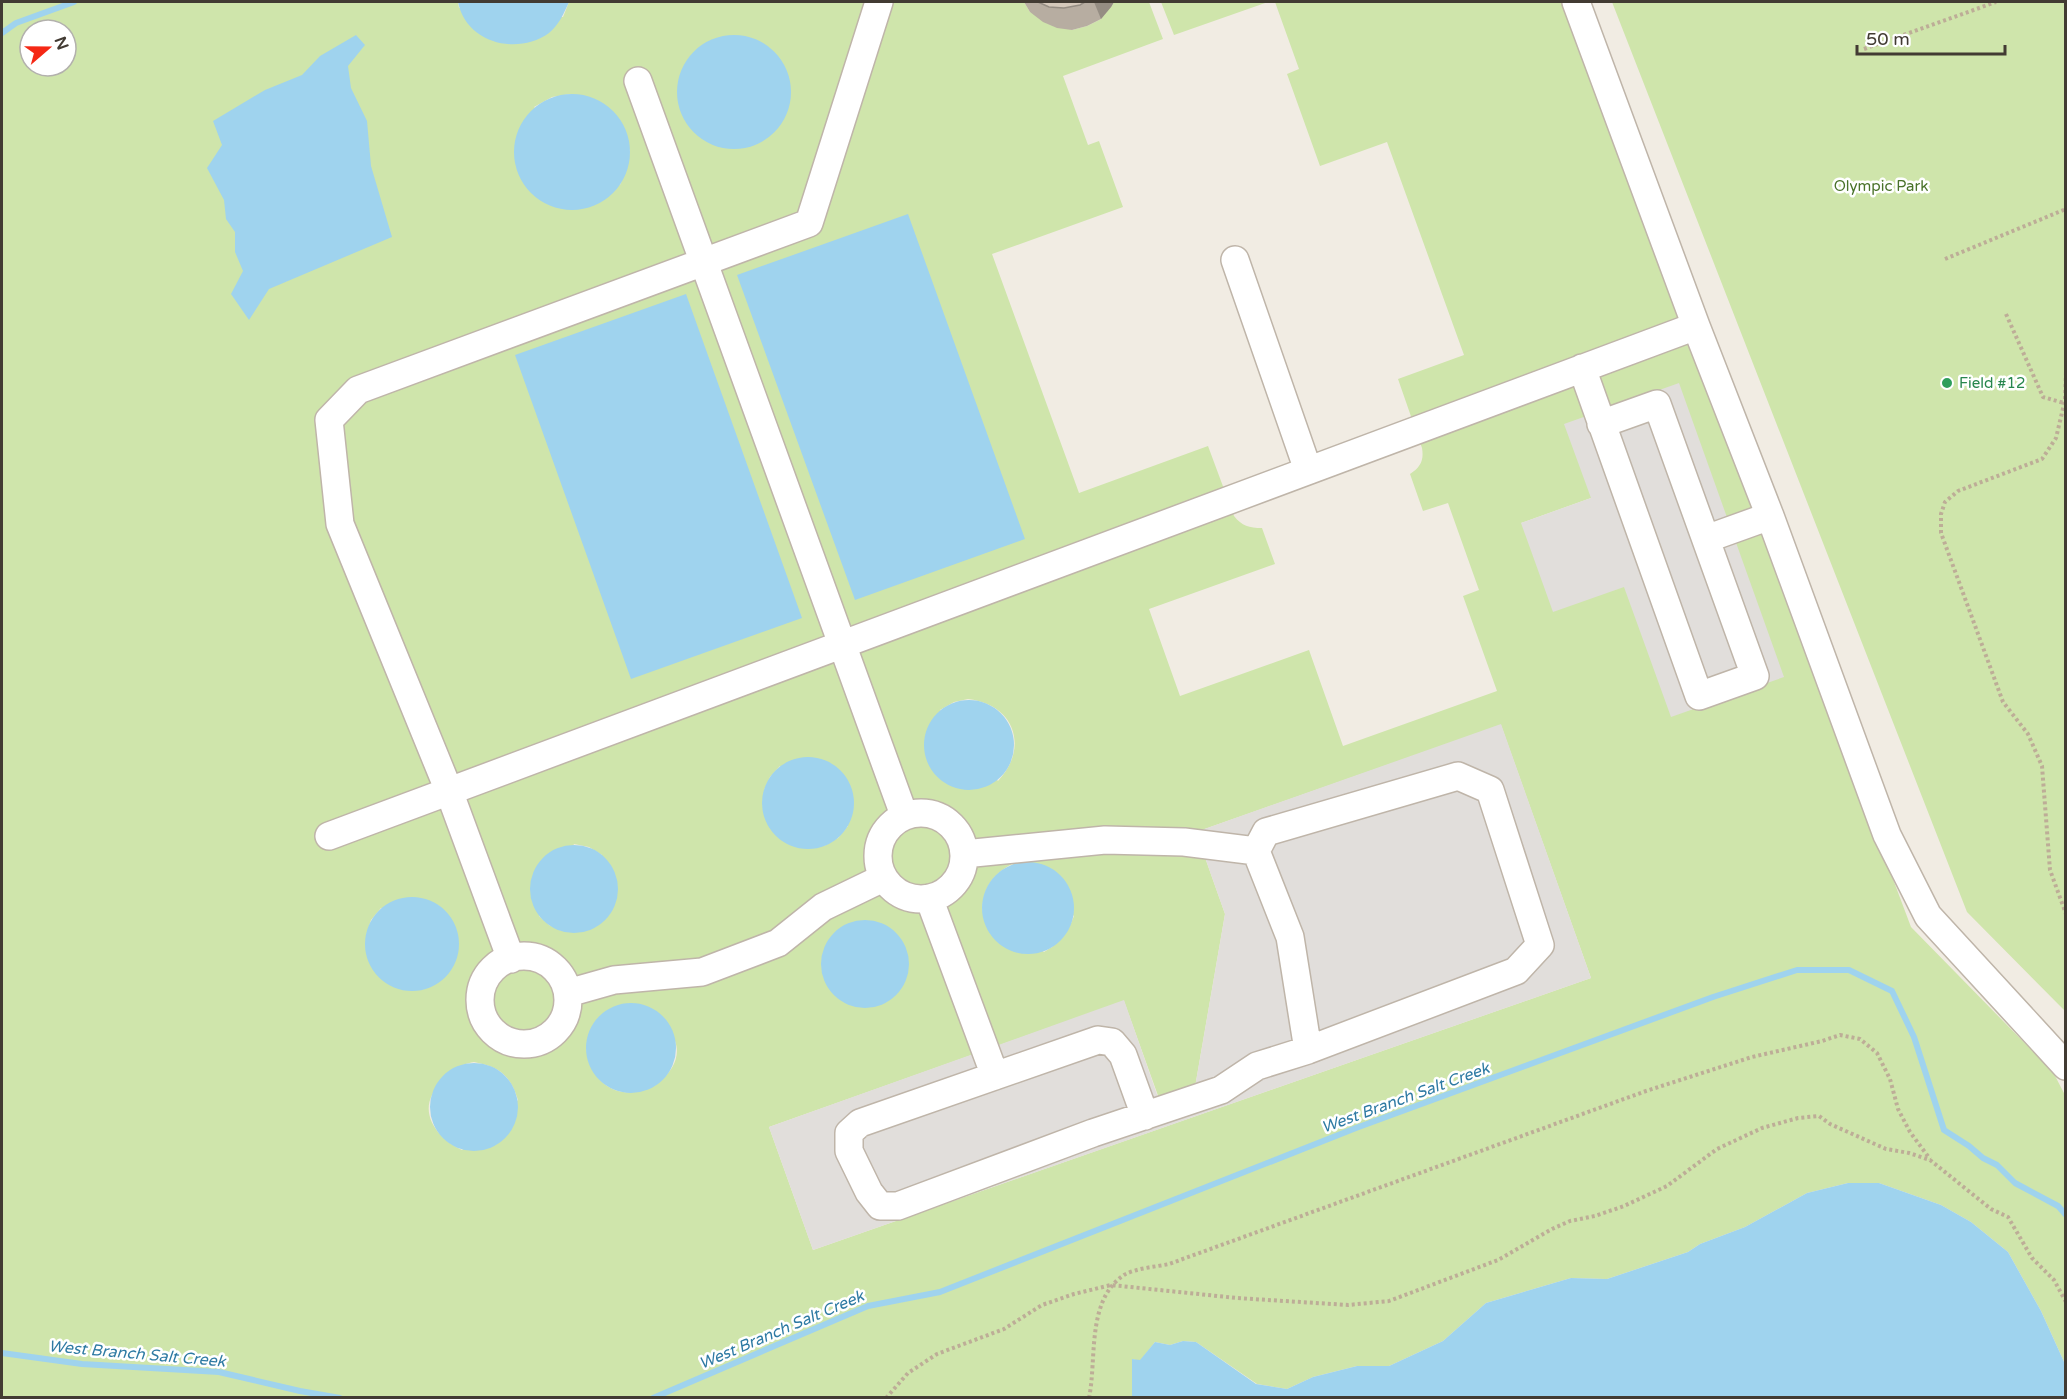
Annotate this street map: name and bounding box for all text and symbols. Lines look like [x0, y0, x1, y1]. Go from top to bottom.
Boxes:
north arrow [18, 18, 78, 78]
scale bar [1857, 18, 2006, 56]
text: 50 m [1866, 28, 1910, 50]
text: N [50, 34, 73, 53]
park label: Olympic Park [1834, 177, 1928, 195]
place label: Field #12 [1959, 374, 2025, 392]
marker: Field #12 [1940, 376, 1954, 390]
water label: West Branch Salt Creek [1319, 1058, 1493, 1138]
water label: West Branch Salt Creek [696, 1286, 868, 1374]
water label: West Branch Salt Creek [48, 1336, 227, 1372]

